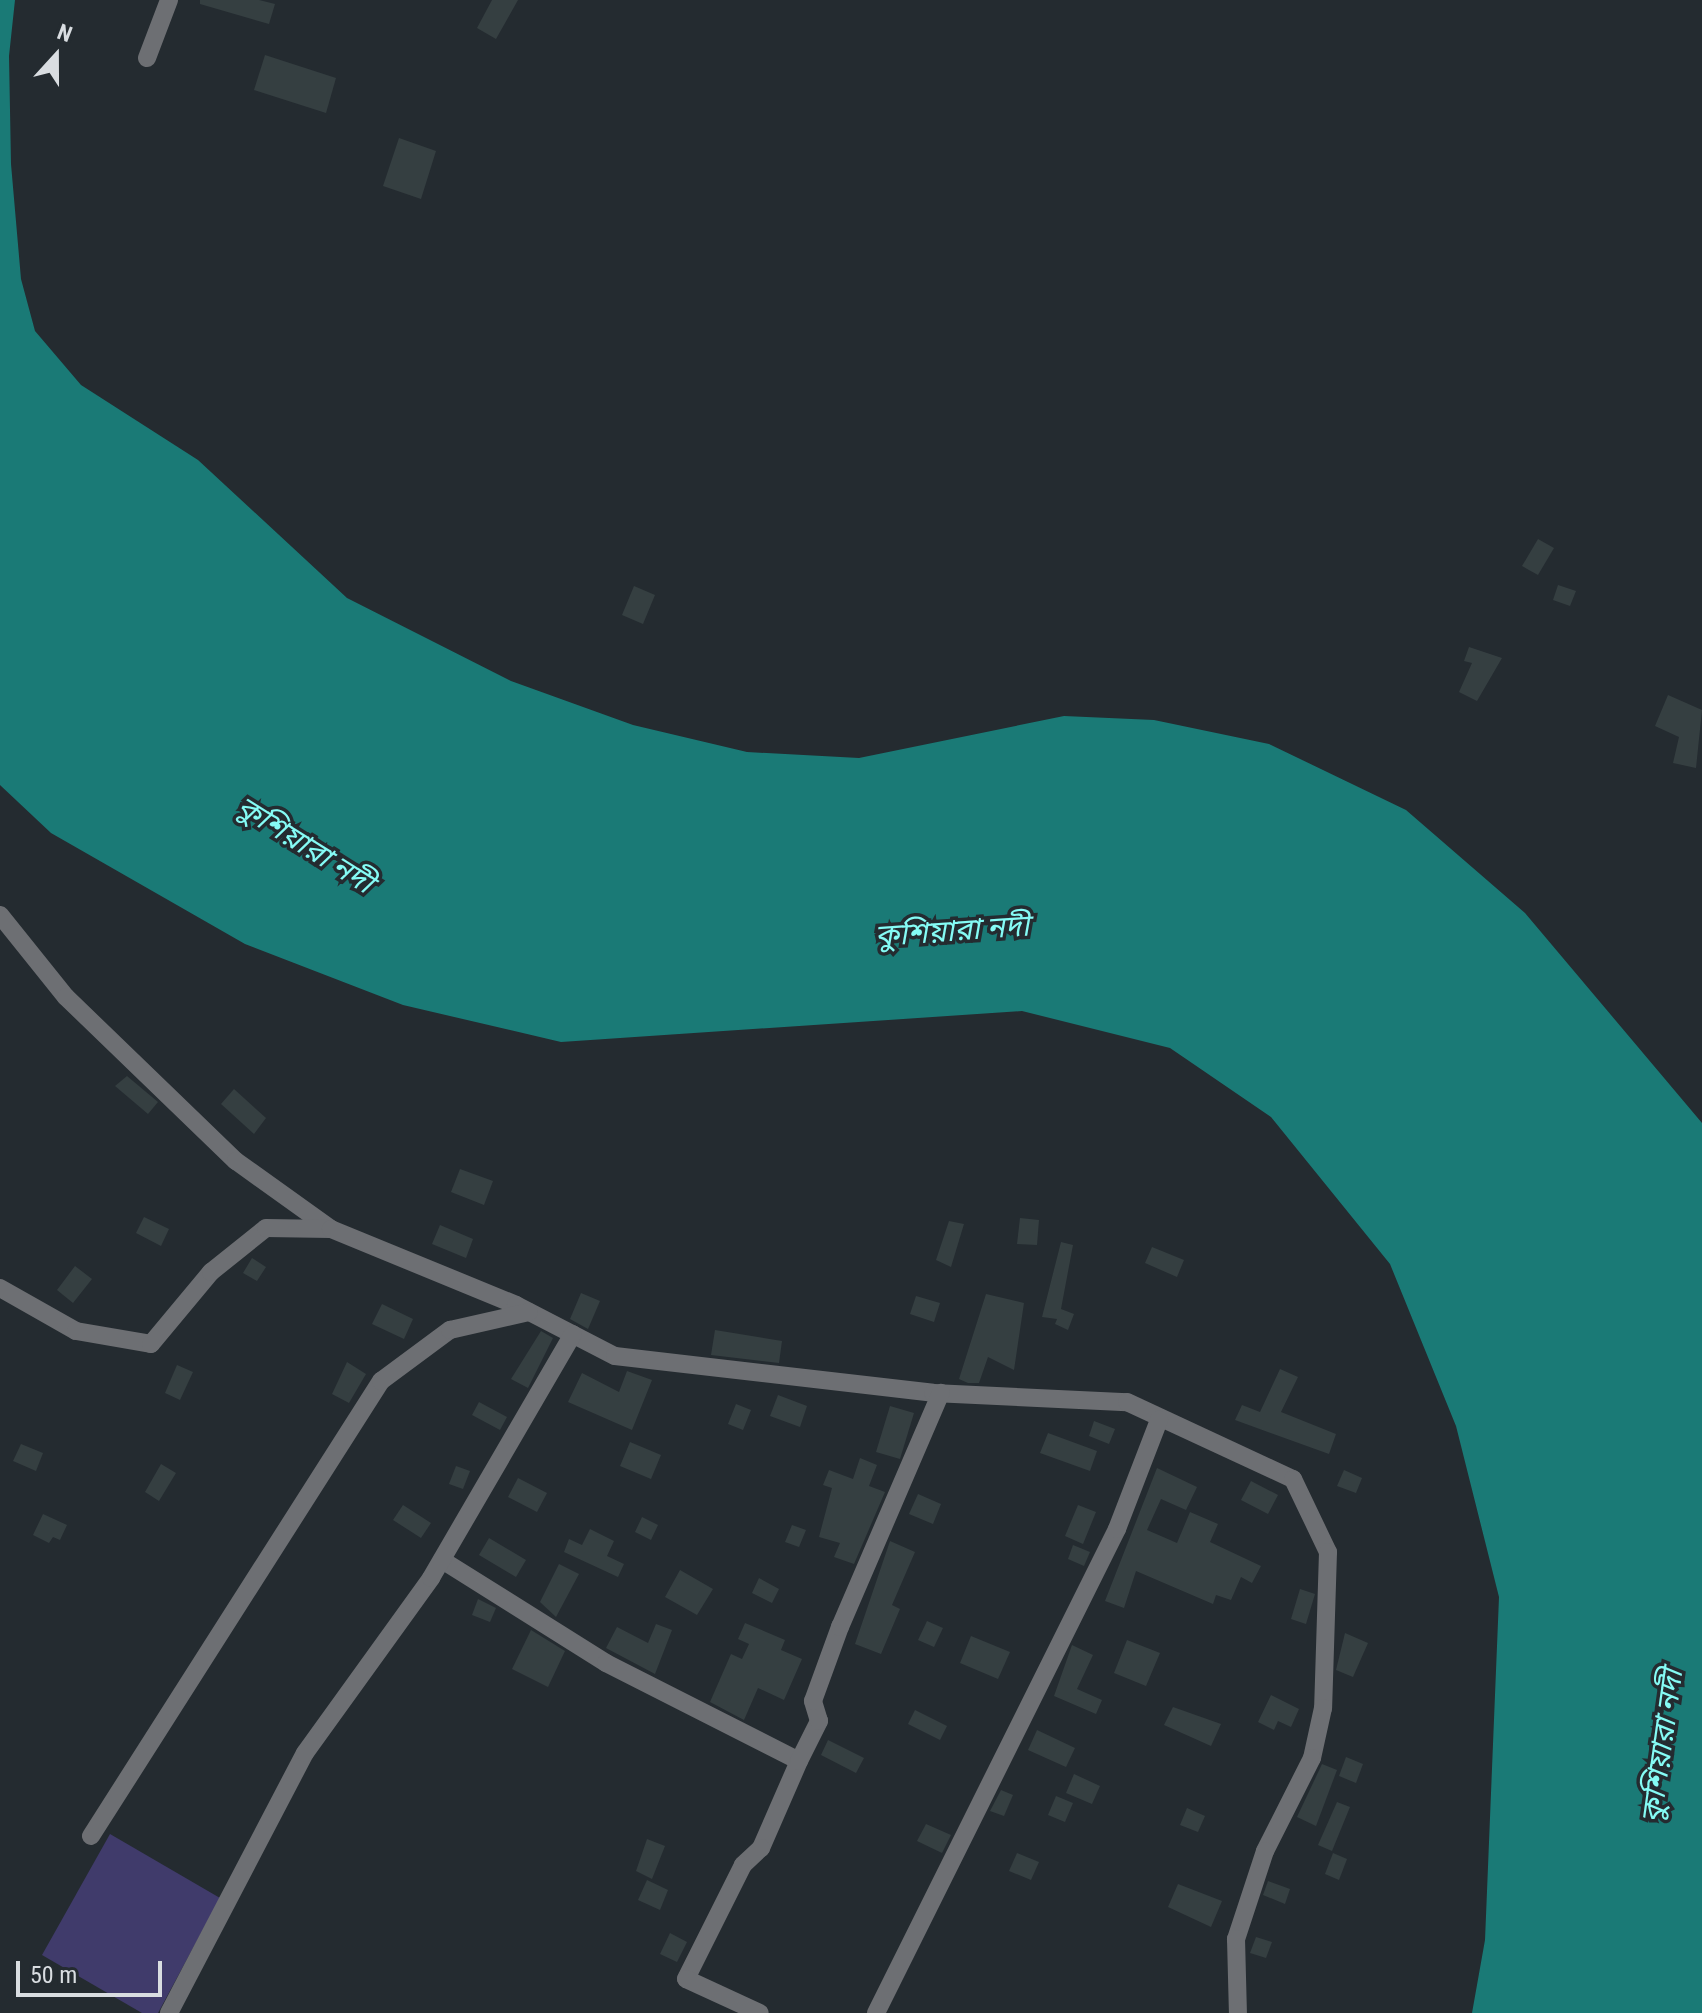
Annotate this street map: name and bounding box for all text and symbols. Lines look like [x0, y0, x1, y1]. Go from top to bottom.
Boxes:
north arrow [16, 16, 96, 96]
text: N [54, 19, 76, 47]
water label: কুশিয়ারা নদী [230, 789, 380, 901]
water label: কুশিয়ারা নদী [874, 908, 1030, 954]
water label: কুশিয়ারা নদী [1633, 1667, 1691, 1825]
scale bar [20, 1945, 166, 1995]
text: 50 m [30, 1961, 77, 1989]

